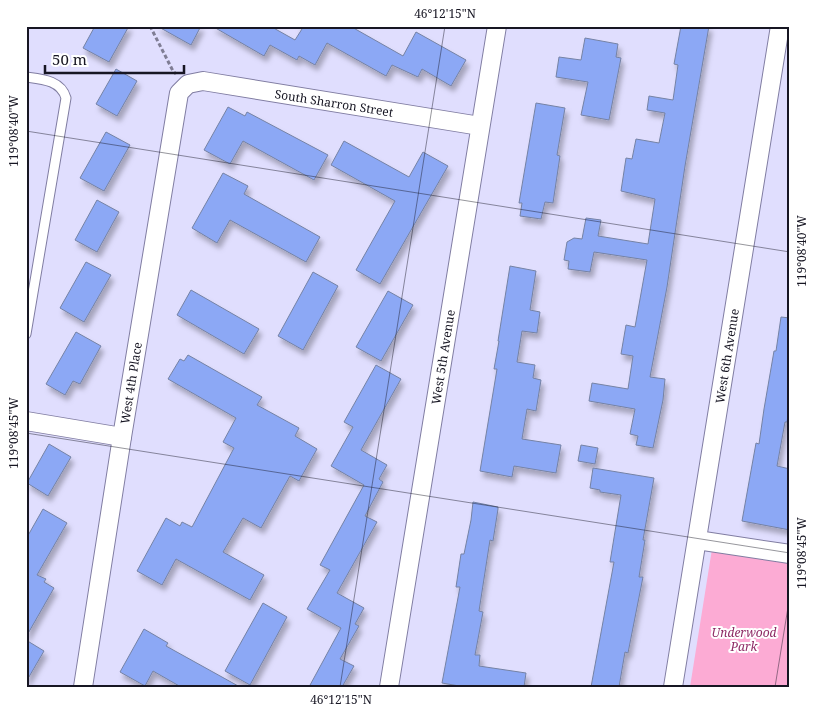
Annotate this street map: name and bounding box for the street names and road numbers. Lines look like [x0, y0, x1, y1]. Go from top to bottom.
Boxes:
street label: South Sharron Street [274, 85, 394, 121]
street label: West 6th Avenue [711, 307, 743, 405]
street label: West 5th Avenue [427, 308, 459, 406]
street label: West 4th Place [116, 341, 146, 425]

